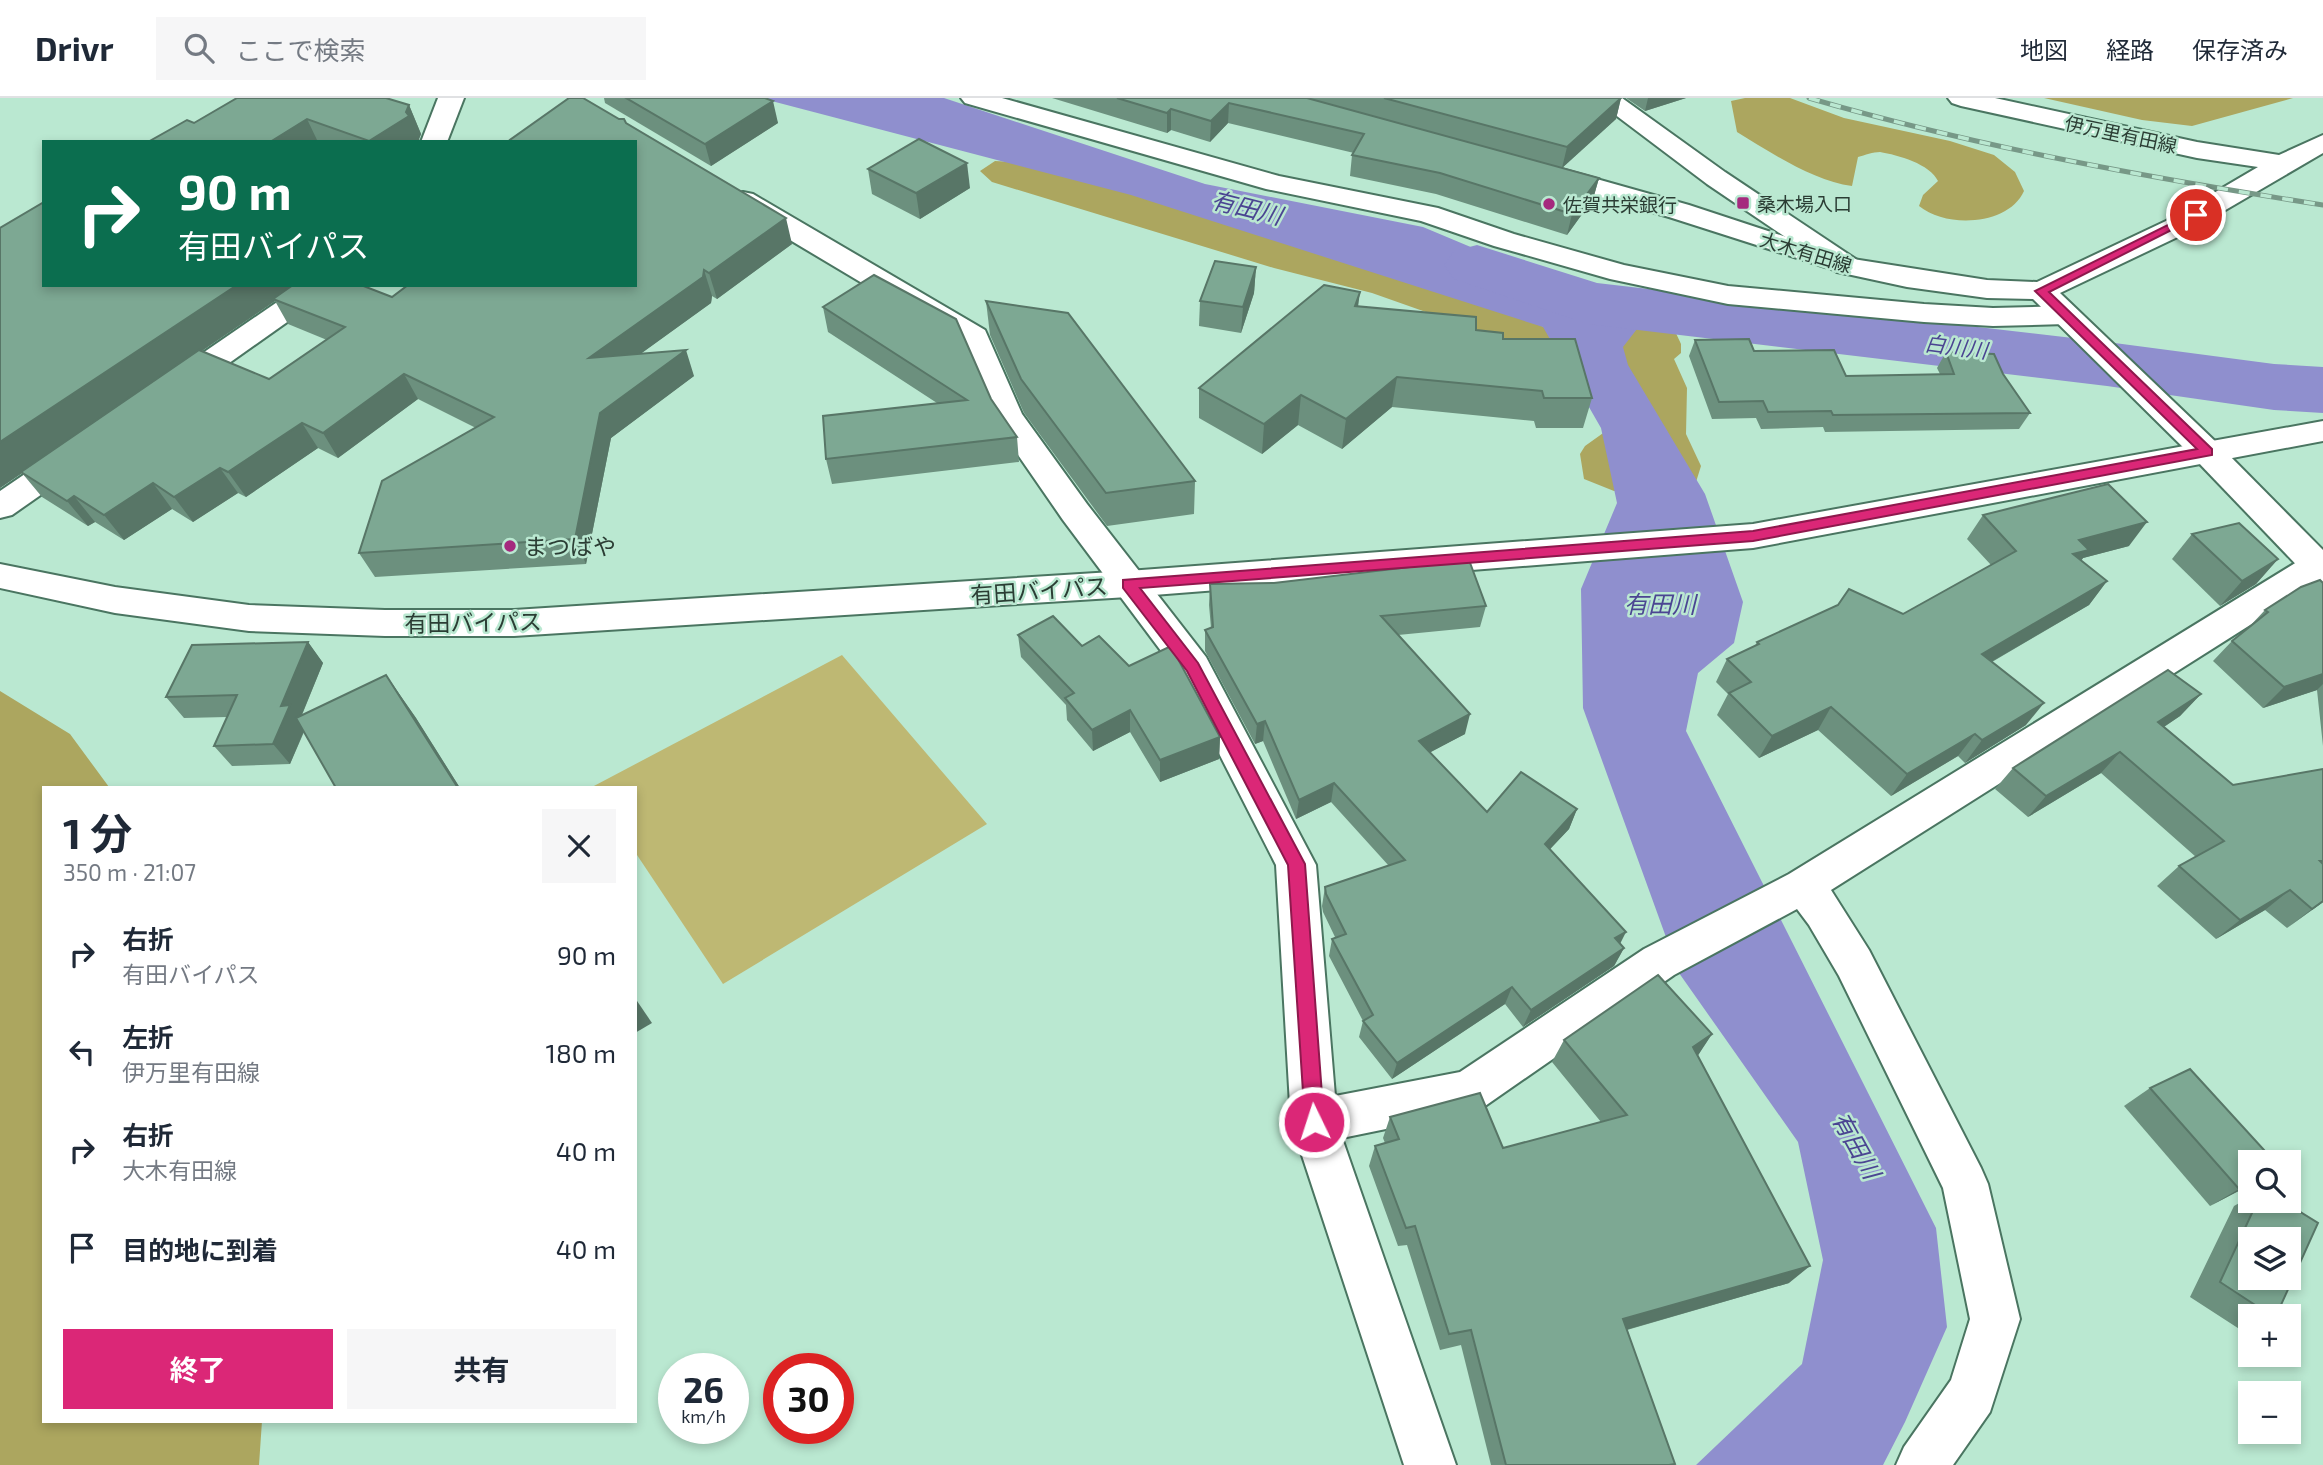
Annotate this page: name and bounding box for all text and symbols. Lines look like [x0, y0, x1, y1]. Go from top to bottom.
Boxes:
search box [156, 17, 646, 80]
text: Drivr [35, 28, 114, 68]
icon: search [180, 29, 218, 67]
text: ここで検索 [236, 34, 366, 65]
text: 地図 [2020, 35, 2068, 64]
text: 経路 [2106, 35, 2154, 64]
text: 保存済み [2192, 35, 2288, 64]
street label: 伊万里有田線 [2063, 111, 2179, 157]
text: 90 m [178, 161, 292, 220]
icon: right [63, 168, 154, 259]
water label: 有田川 [1209, 184, 1288, 231]
pin [2166, 185, 2226, 245]
place label: 桑木場入口 [1757, 192, 1852, 215]
place label: 佐賀共栄銀行 [1563, 193, 1677, 216]
marker: 桑木場入口 [1735, 195, 1751, 211]
marker: 佐賀共栄銀行 [1541, 196, 1557, 212]
icon: arrive [2177, 196, 2215, 234]
text: 有田バイパス [178, 226, 369, 264]
street label: 大木有田線 [1757, 227, 1855, 277]
water label: 白川川 [1923, 330, 1991, 362]
place label: まつばや [524, 532, 616, 560]
marker: まつばや [502, 538, 518, 554]
street label: 有田バイパス [969, 571, 1109, 609]
water label: 有田川 [1624, 589, 1699, 618]
street label: 有田バイパス [404, 607, 542, 637]
text: 1 分 [63, 807, 132, 857]
button: close [542, 809, 616, 883]
text: 350 m · 21:07 [63, 858, 196, 886]
text: 右折 [122, 923, 174, 954]
icon: right [63, 935, 101, 973]
text: 90 m [557, 939, 616, 970]
text: 有田バイパス [122, 960, 260, 988]
text: 左折 [122, 1021, 174, 1052]
icon: left [63, 1033, 101, 1071]
text: 180 m [546, 1037, 616, 1068]
text: 伊万里有田線 [122, 1058, 260, 1086]
position arrow [1277, 1085, 1351, 1159]
water label: 有田川 [1827, 1106, 1889, 1186]
text: 右折 [122, 1119, 174, 1150]
icon: right [63, 1131, 101, 1169]
text: 40 m [556, 1135, 616, 1166]
map controls [2238, 1150, 2301, 1444]
button: search [2238, 1150, 2301, 1213]
text: 大木有田線 [122, 1156, 237, 1184]
button: layers [2238, 1227, 2301, 1290]
icon: arrive [63, 1229, 101, 1267]
text: 40 m [556, 1233, 616, 1264]
text: 目的地に到着 [122, 1234, 278, 1265]
button: + [2238, 1304, 2301, 1367]
button: 終了 [63, 1329, 333, 1409]
button: 共有 [347, 1329, 616, 1409]
speed limit sign: 30 [763, 1353, 854, 1444]
text: 26 [683, 1368, 724, 1410]
button: − [2238, 1381, 2301, 1444]
text: km/h [681, 1405, 726, 1427]

